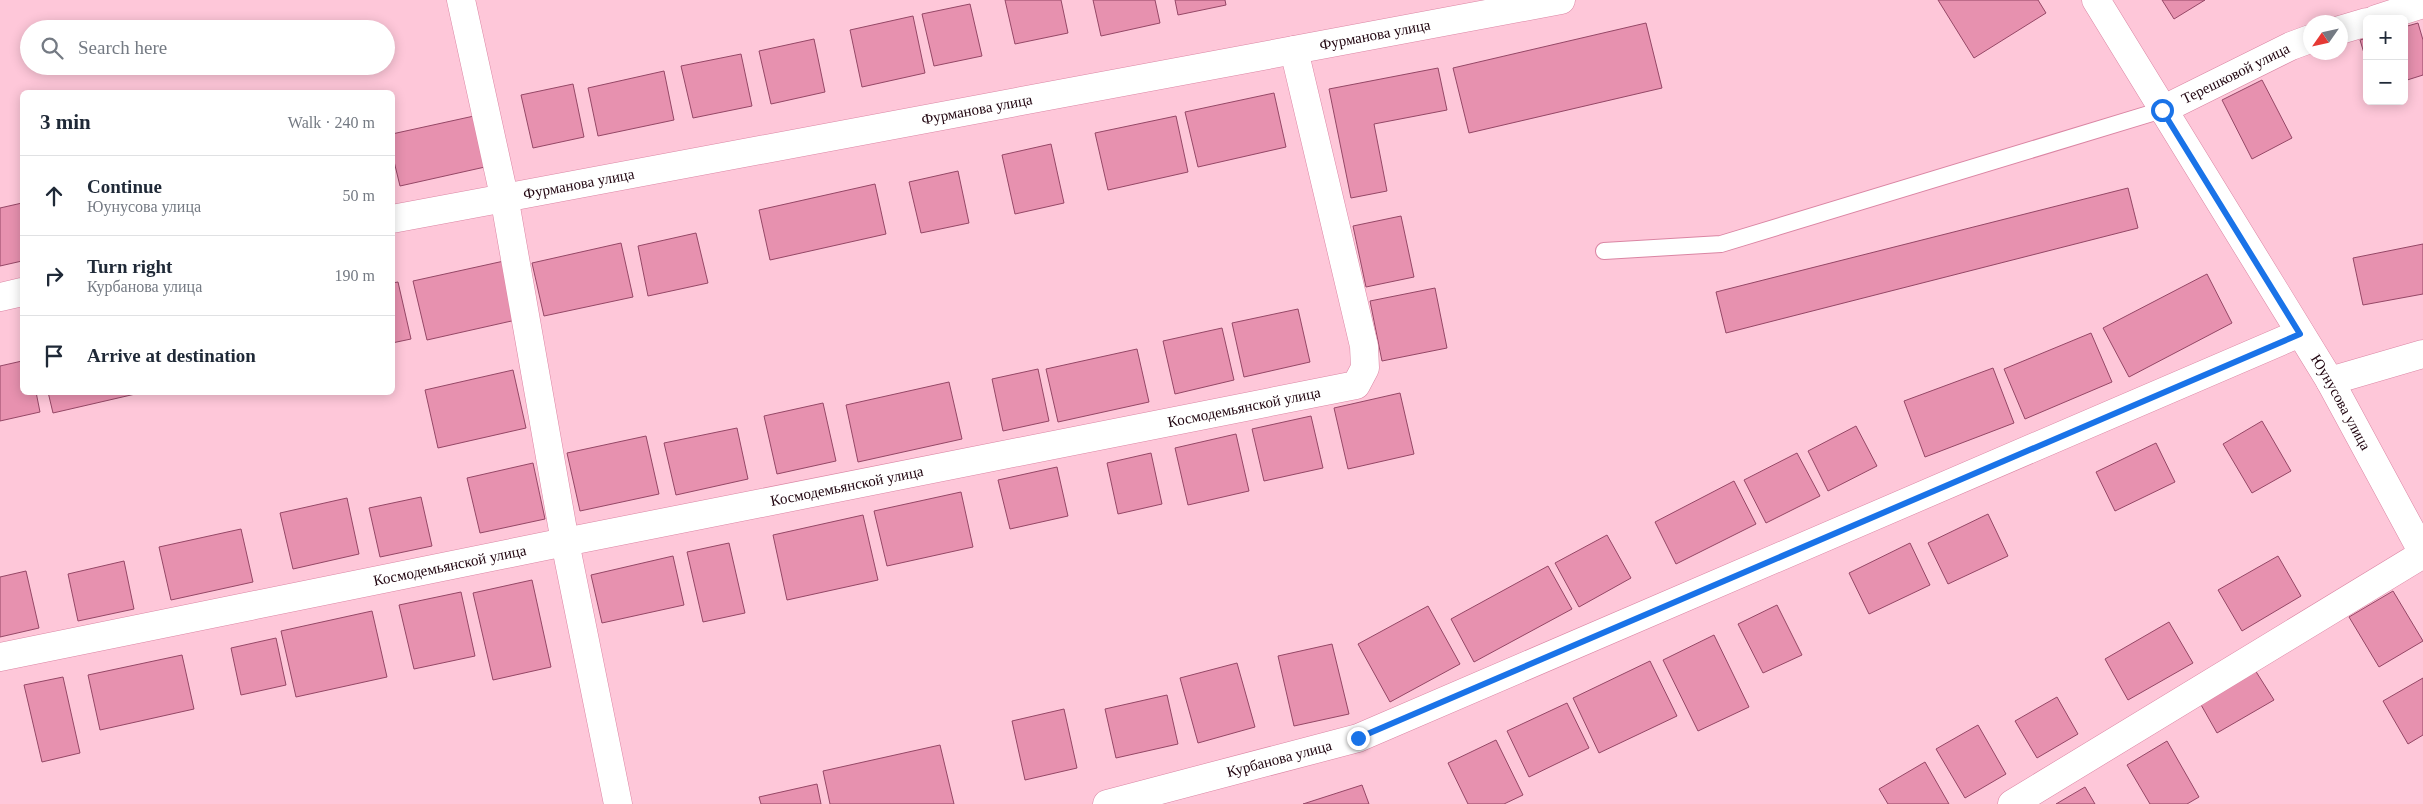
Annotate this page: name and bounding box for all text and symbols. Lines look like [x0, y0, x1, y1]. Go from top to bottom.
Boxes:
north arrow [2303, 15, 2348, 60]
map controls [2363, 15, 2408, 105]
button: + [2363, 15, 2408, 60]
street label: Фурманова улица [1318, 17, 1432, 53]
search box [20, 20, 395, 75]
icon: search [38, 34, 66, 62]
text: Search here [78, 37, 167, 58]
street label: Терешковой улица [2179, 40, 2292, 107]
button: − [2363, 60, 2408, 105]
street label: Фурманова улица [920, 91, 1034, 128]
route start [2151, 99, 2174, 122]
text: 3 min [40, 110, 91, 134]
text: Walk · 240 m [288, 114, 375, 131]
street label: Фурманова улица [522, 166, 636, 202]
text: Continue [87, 176, 162, 197]
icon: ahead [40, 182, 68, 210]
text: 50 m [343, 187, 375, 204]
text: Юунусова улица [87, 198, 201, 215]
text: Turn right [87, 256, 172, 277]
icon: right [40, 262, 68, 290]
text: 190 m [335, 267, 375, 284]
text: Курбанова улица [87, 278, 202, 295]
icon: arrive [40, 342, 68, 370]
text: Arrive at destination [87, 345, 256, 366]
street label: Юунусова улица [2308, 352, 2374, 453]
street label: Космодемьянской улица [1166, 384, 1322, 430]
street label: Космодемьянской улица [769, 463, 925, 509]
street label: Космодемьянской улица [372, 542, 528, 589]
route end [1347, 727, 1370, 750]
street label: Курбанова улица [1225, 737, 1334, 780]

